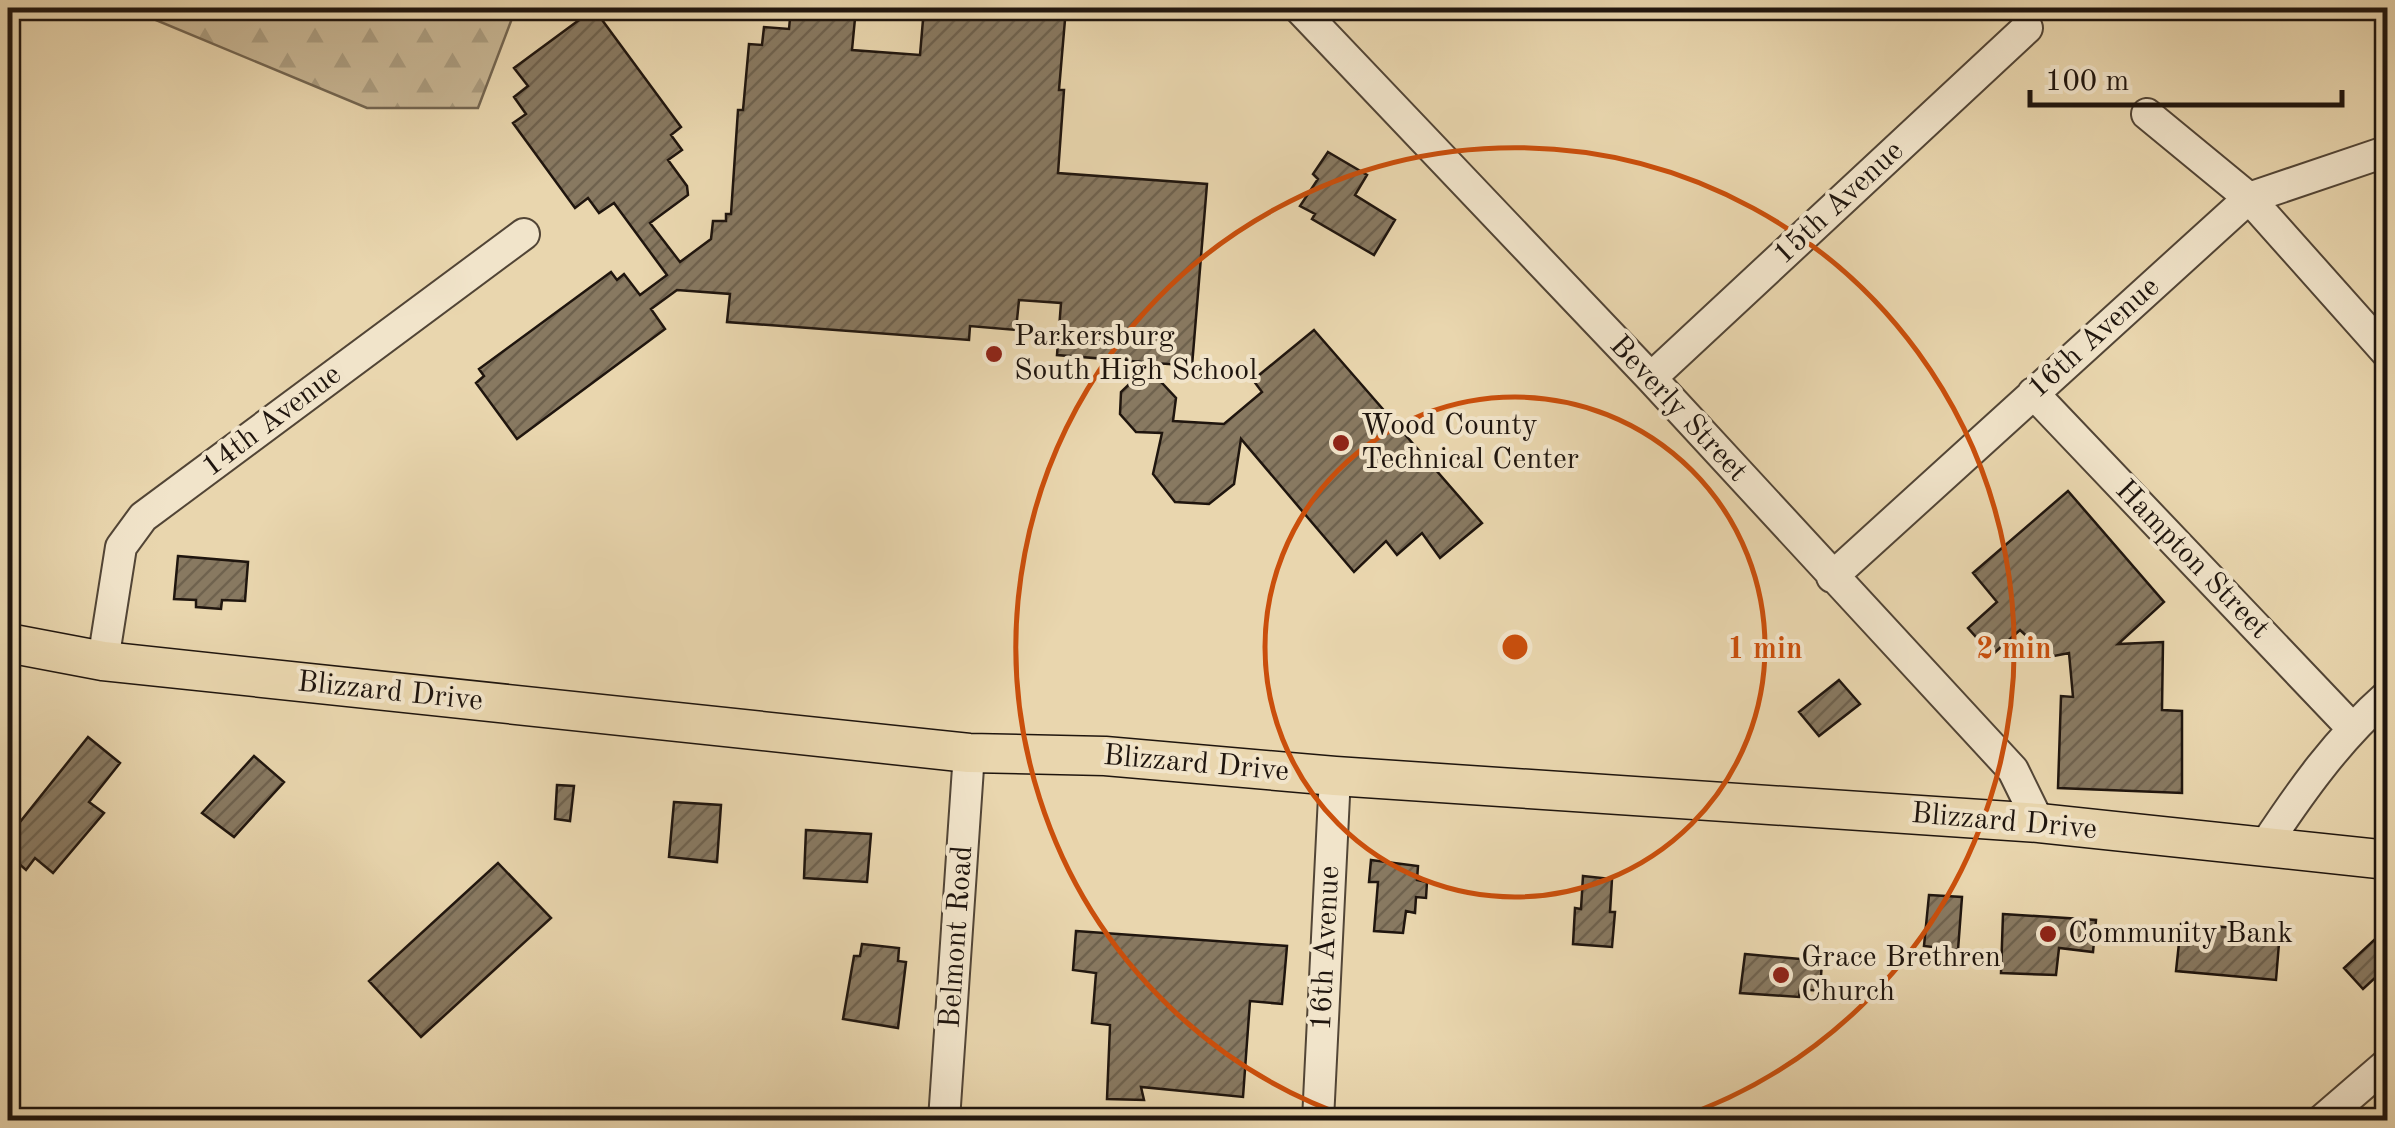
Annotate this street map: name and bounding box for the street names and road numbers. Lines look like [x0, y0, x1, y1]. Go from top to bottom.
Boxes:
street label: 15th Avenue [1768, 136, 1910, 270]
street label: 16th Avenue [2023, 272, 2165, 404]
street label: Beverly Street [1603, 330, 1753, 488]
street label: 14th Avenue [197, 359, 347, 483]
street label: Hampton Street [2109, 475, 2275, 645]
street label: Blizzard Drive [296, 667, 484, 717]
street label: Blizzard Drive [1102, 741, 1290, 787]
street label: Blizzard Drive [1910, 799, 2098, 845]
street label: Belmont Road [936, 845, 978, 1029]
street label: 16th Avenue [1307, 865, 1345, 1031]

